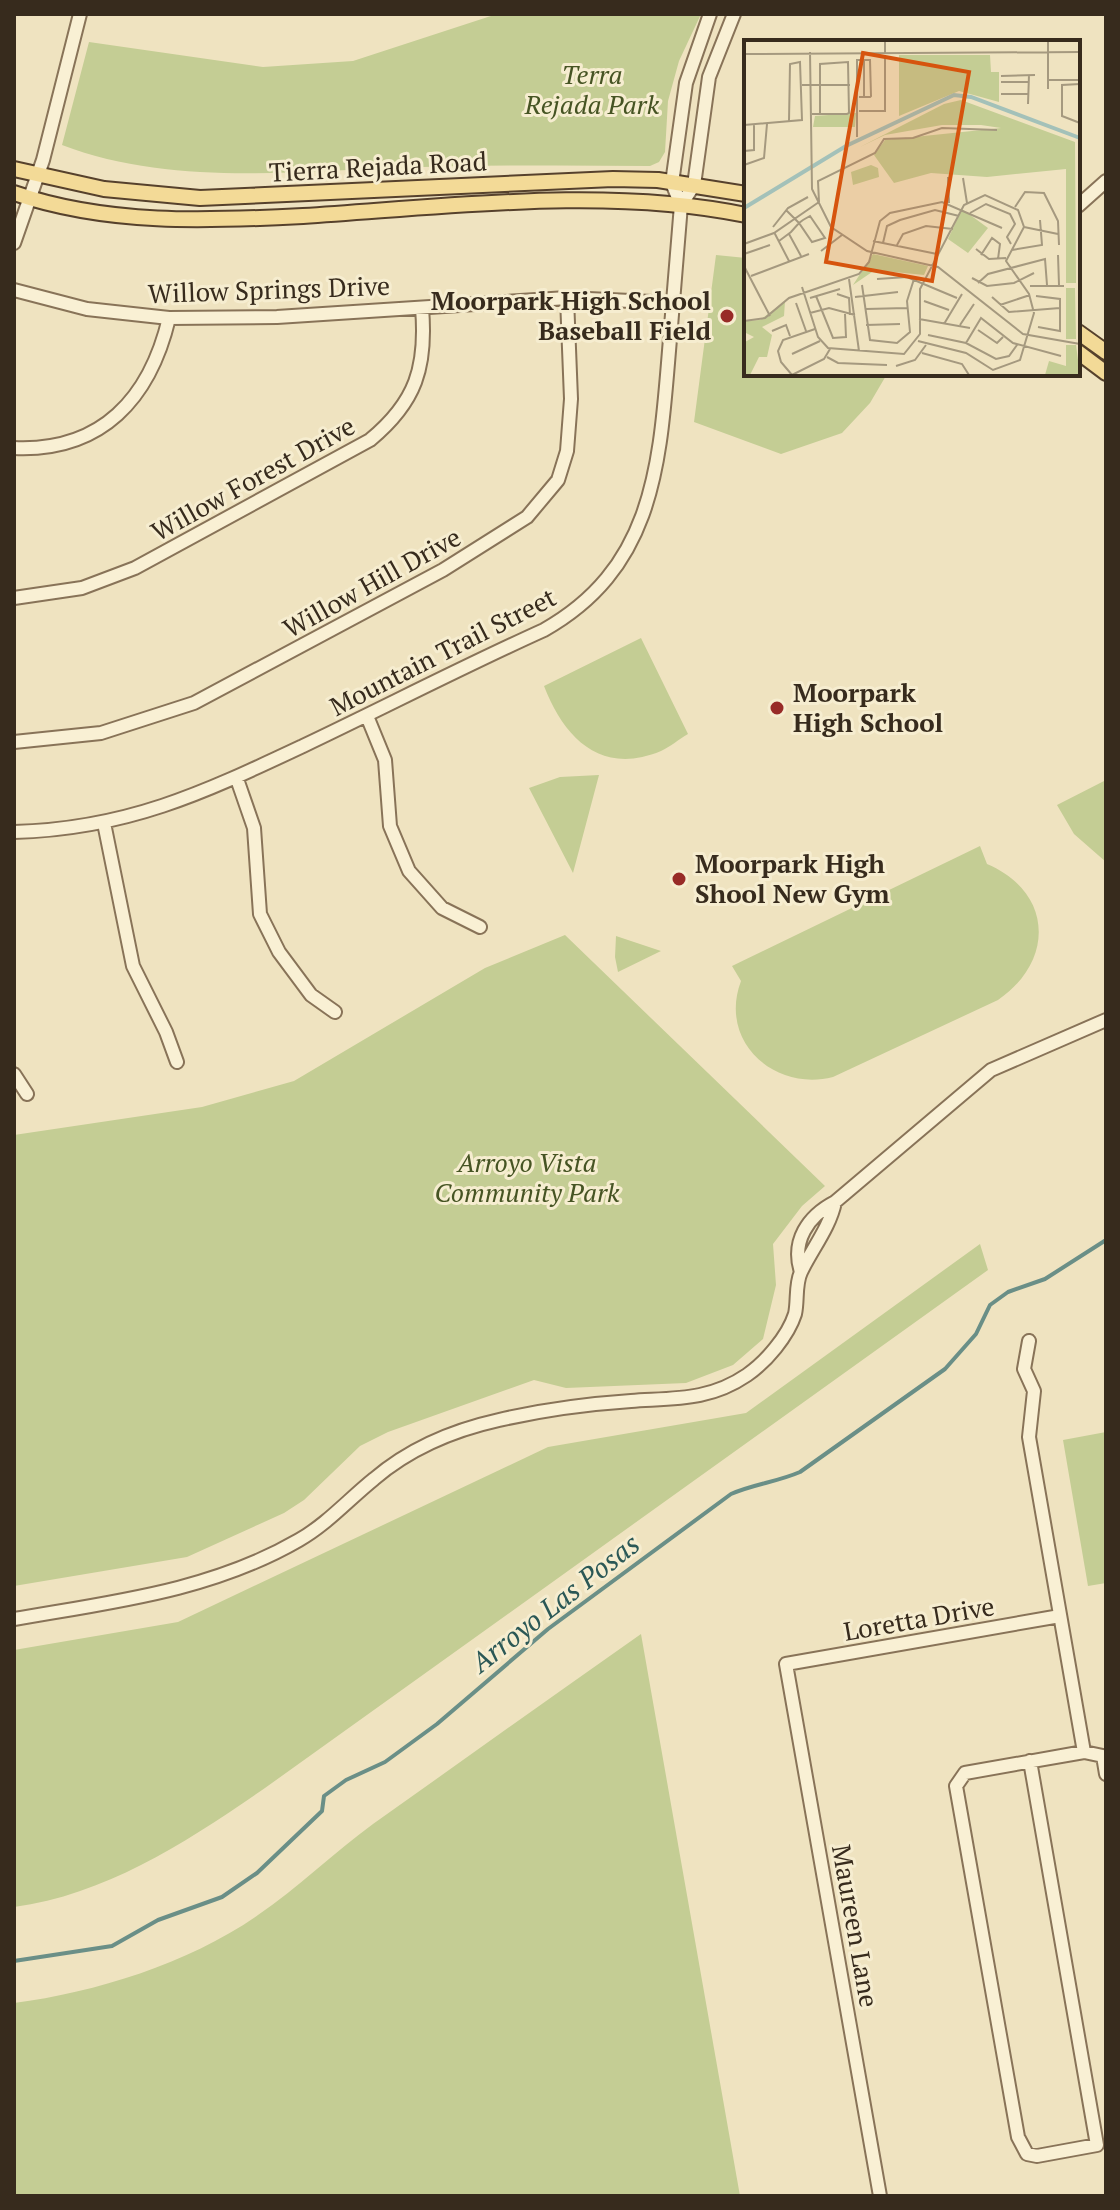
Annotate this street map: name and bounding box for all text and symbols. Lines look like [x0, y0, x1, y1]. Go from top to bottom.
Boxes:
inset map [744, 40, 1080, 376]
park label: Terra Rejada Park [524, 57, 660, 121]
street label: Tierra Rejada Road [268, 143, 488, 189]
street label: Willow Springs Drive [147, 268, 391, 310]
place label: Moorpark High School Baseball Field [431, 283, 711, 347]
marker: Moorpark High School Baseball Field [718, 307, 736, 325]
street label: Willow Forest Drive [145, 408, 360, 548]
street label: Willow Hill Drive [277, 519, 466, 645]
street label: Mountain Trail Street [324, 579, 562, 723]
place label: Moorpark High School [793, 675, 943, 739]
marker: Moorpark High School [768, 699, 786, 717]
place label: Moorpark High Shool New Gym [695, 846, 890, 910]
marker: Moorpark High Shool New Gym [670, 870, 688, 888]
park label: Arroyo Vista Community Park [435, 1145, 620, 1209]
water label: Arroyo Las Posas [461, 1525, 647, 1682]
street label: Loretta Drive [841, 1588, 997, 1648]
street label: Maureen Lane [825, 1842, 887, 2010]

